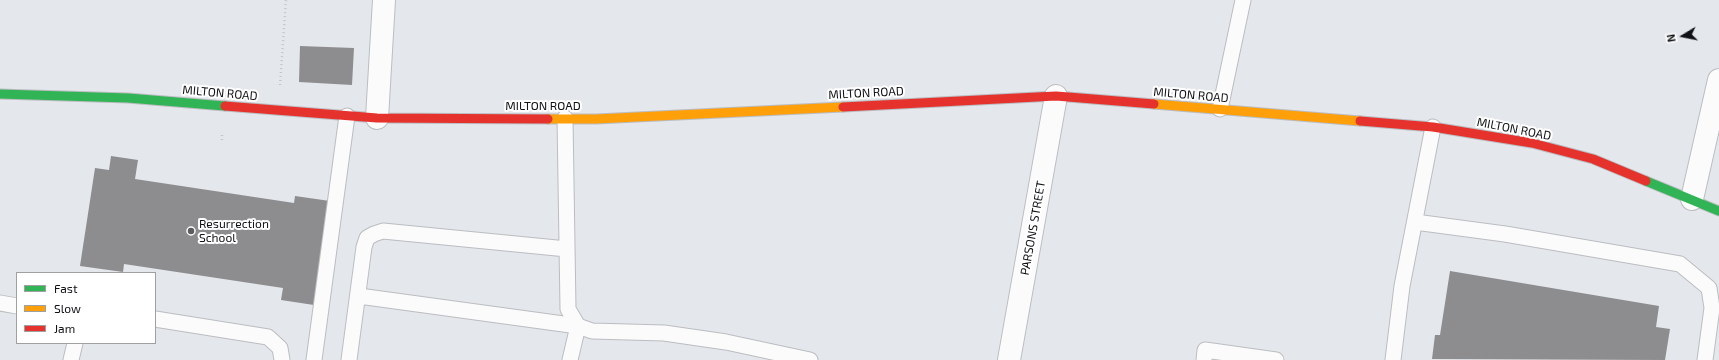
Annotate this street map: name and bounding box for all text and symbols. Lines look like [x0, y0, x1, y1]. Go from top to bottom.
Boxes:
north arrow [1663, 16, 1703, 56]
text: N [1664, 33, 1678, 43]
street label: MILTON ROAD [182, 83, 258, 103]
street label: MILTON ROAD [828, 84, 904, 102]
street label: MILTON ROAD [1153, 85, 1229, 105]
street label: MILTON ROAD [505, 99, 581, 113]
street label: MILTON ROAD [1476, 115, 1552, 143]
street label: PARSONS STREET [1018, 180, 1048, 276]
place label: Resurrection School [199, 217, 269, 245]
marker: Resurrection School [186, 226, 196, 236]
legend [16, 272, 156, 344]
text: Fast [54, 281, 77, 295]
text: Slow [54, 301, 81, 315]
text: Jam [54, 321, 75, 335]

